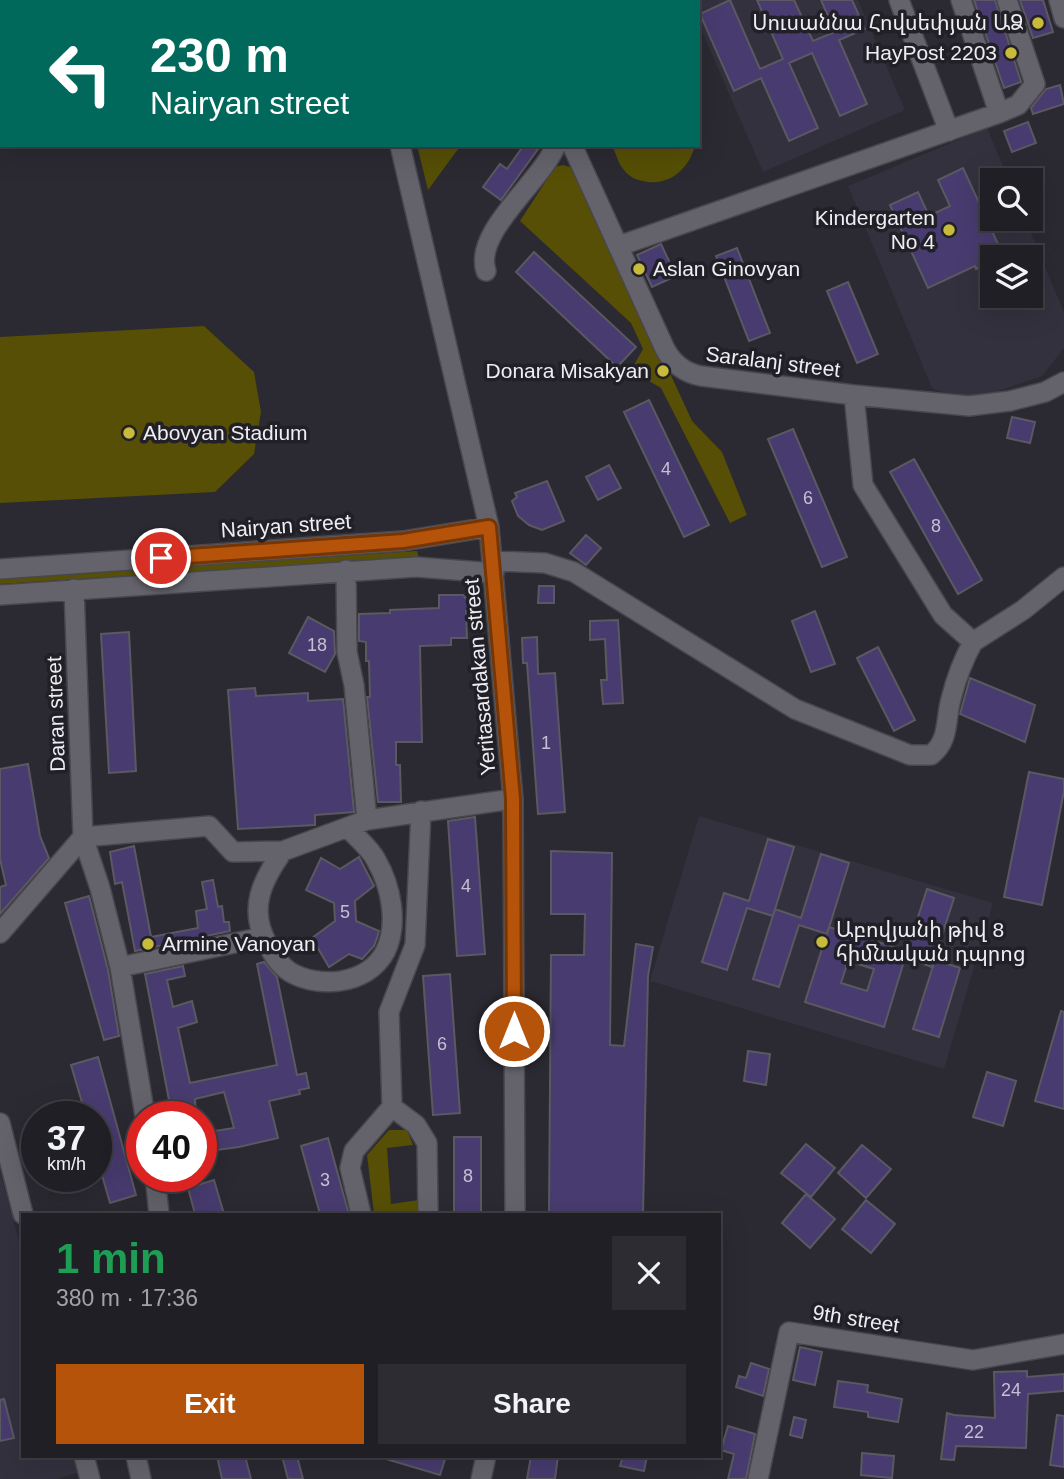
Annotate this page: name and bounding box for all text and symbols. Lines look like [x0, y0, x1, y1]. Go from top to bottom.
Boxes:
place label: Սուսաննա Հովսեփյան ԱՁ [752, 11, 1024, 35]
marker: Սուսաննա Հովսեփյան ԱՁ [1030, 15, 1046, 31]
icon: left [35, 28, 126, 119]
text: 230 m [150, 28, 289, 82]
place label: HayPost 2203 [865, 41, 997, 64]
marker: HayPost 2203 [1003, 45, 1019, 61]
text: Nairyan street [150, 85, 349, 121]
map controls [980, 168, 1043, 308]
button: search [980, 168, 1043, 231]
place label: Kindergarten No 4 [815, 206, 935, 253]
marker: Kindergarten No 4 [941, 222, 957, 238]
button: layers [980, 245, 1043, 308]
place label: Aslan Ginovyan [653, 257, 800, 280]
marker: Aslan Ginovyan [631, 261, 647, 277]
street label: Saralanj street [704, 342, 842, 381]
place label: Donara Misakyan [486, 359, 649, 382]
marker: Donara Misakyan [655, 363, 671, 379]
place label: Abovyan Stadium [143, 421, 308, 444]
marker: Abovyan Stadium [121, 425, 137, 441]
house number: 4 [661, 459, 671, 479]
house number: 6 [803, 488, 813, 508]
street label: Nairyan street [220, 509, 352, 542]
house number: 8 [931, 516, 941, 536]
pin [131, 528, 191, 588]
icon: arrive [142, 539, 180, 577]
street label: Yeritasardakan street [459, 577, 500, 777]
house number: 18 [307, 635, 327, 655]
street label: Daran street [42, 656, 69, 772]
house number: 1 [541, 733, 551, 753]
house number: 4 [461, 876, 471, 896]
house number: 5 [340, 902, 350, 922]
place label: Աբովյանի թիվ 8 հիմնական դպրոց [836, 918, 1025, 966]
place label: Armine Vanoyan [162, 932, 316, 955]
marker: Աբովյանի թիվ 8 հիմնական դպրոց [814, 934, 830, 950]
marker: Armine Vanoyan [140, 936, 156, 952]
position arrow [477, 994, 551, 1068]
house number: 6 [437, 1034, 447, 1054]
speed limit sign: 40 [126, 1101, 217, 1192]
text: 37 [47, 1118, 86, 1157]
text: km/h [47, 1154, 86, 1174]
house number: 8 [463, 1166, 473, 1186]
house number: 3 [320, 1170, 330, 1190]
text: 1 min [56, 1235, 166, 1282]
button: close [612, 1236, 686, 1310]
text: 380 m · 17:36 [56, 1285, 198, 1311]
street label: 9th street [811, 1300, 901, 1337]
button: Exit [56, 1364, 364, 1444]
button: Share [378, 1364, 686, 1444]
house number: 24 [1001, 1380, 1021, 1400]
house number: 22 [964, 1422, 984, 1442]

